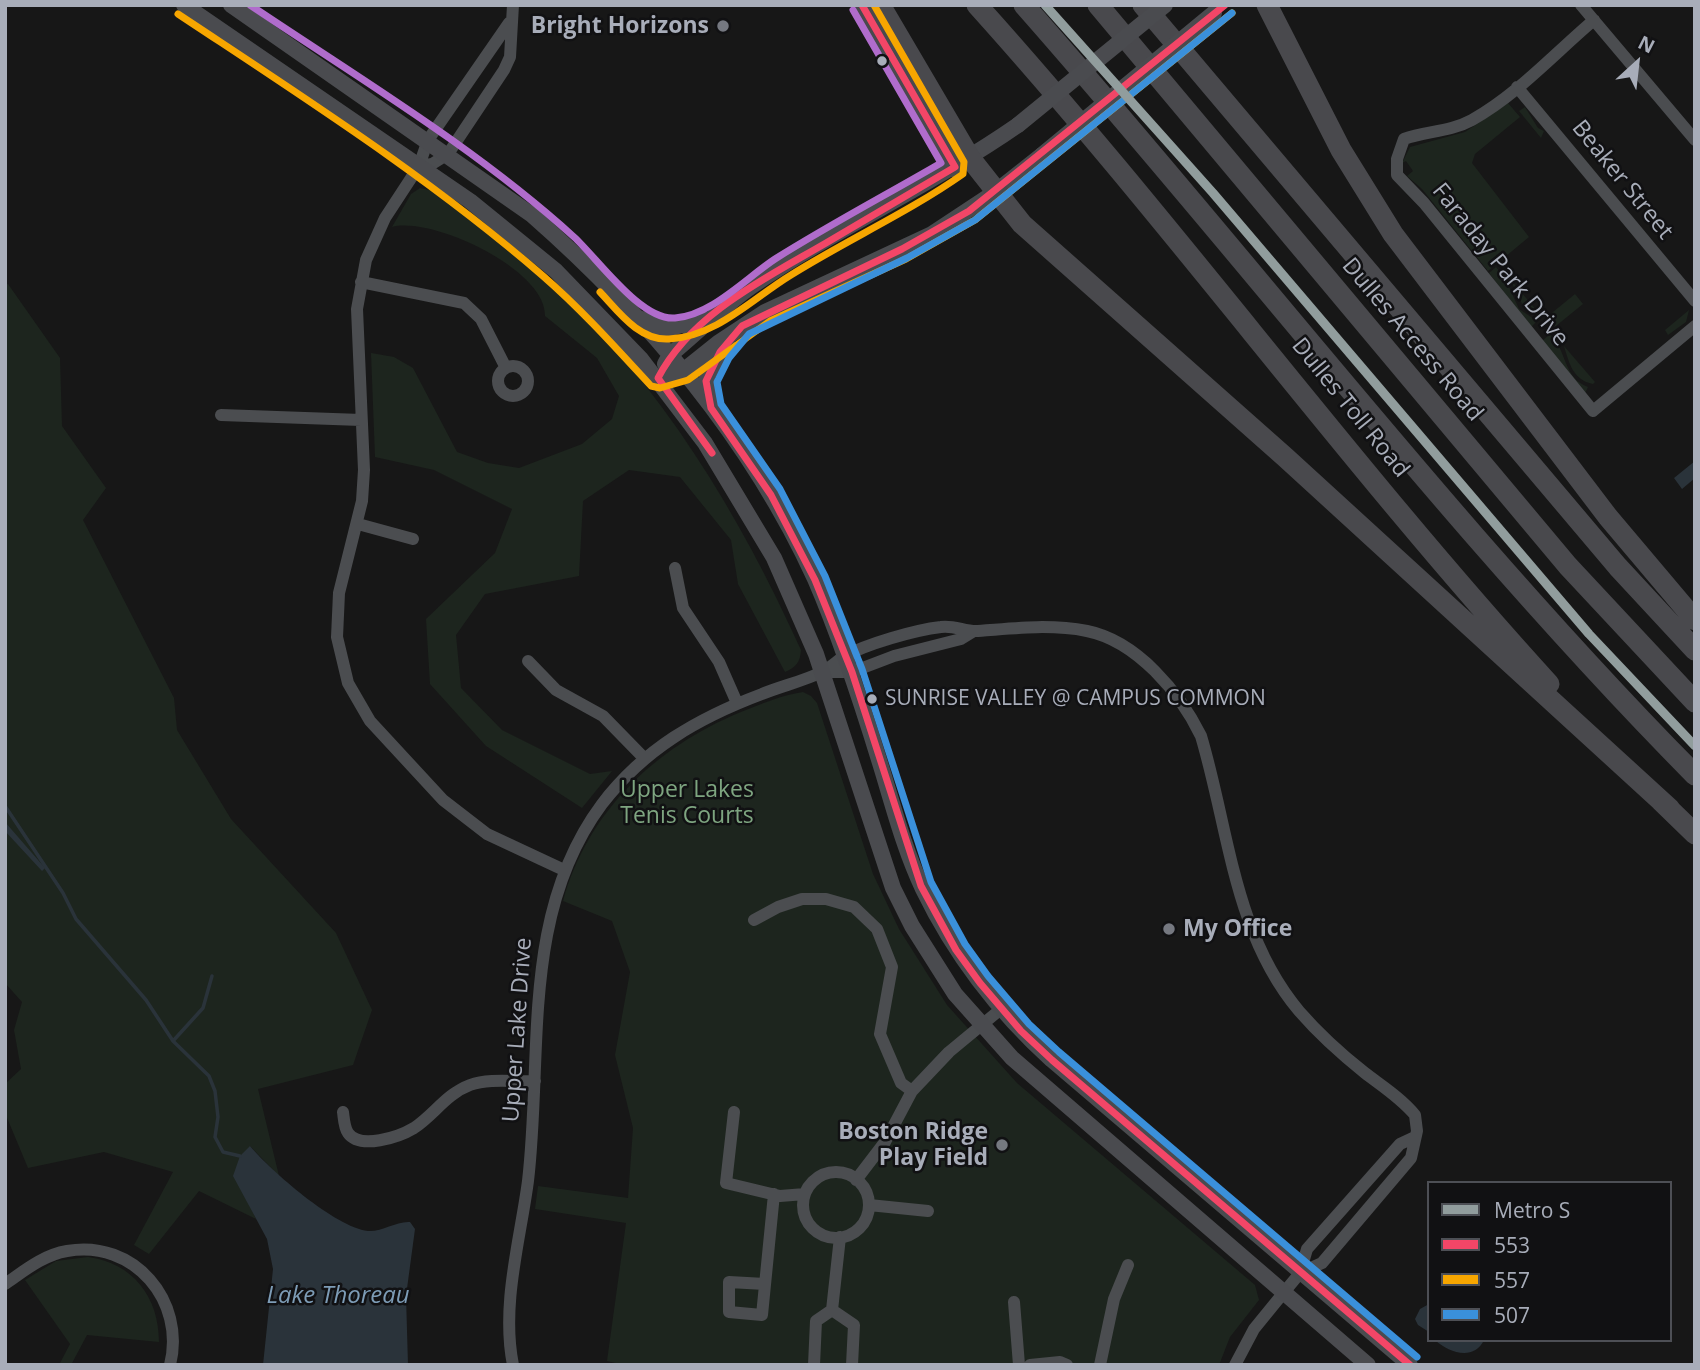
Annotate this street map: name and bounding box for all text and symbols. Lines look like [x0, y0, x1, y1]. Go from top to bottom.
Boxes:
place label: Bright Horizons [531, 12, 709, 40]
marker: Bright Horizons [715, 18, 731, 34]
north arrow [1602, 28, 1672, 98]
text: N [1634, 29, 1659, 59]
unlabelled marker [875, 54, 889, 68]
street label: Beaker Street [1566, 115, 1678, 245]
street label: Faraday Park Drive [1426, 178, 1574, 352]
street label: Dulles Access Road [1336, 253, 1488, 427]
street label: Dulles Toll Road [1285, 333, 1415, 483]
place label: SUNRISE VALLEY @ CAMPUS COMMON [885, 686, 1266, 712]
marker: SUNRISE VALLEY @ CAMPUS COMMON [865, 692, 879, 706]
park label: Upper Lakes Tenis Courts [620, 776, 754, 830]
place label: My Office [1183, 915, 1292, 943]
marker: My Office [1161, 921, 1177, 937]
street label: Upper Lake Drive [498, 937, 538, 1123]
place label: Boston Ridge Play Field [838, 1118, 988, 1172]
marker: Boston Ridge Play Field [994, 1137, 1010, 1153]
legend [1427, 1181, 1672, 1342]
text: Metro S [1494, 1196, 1570, 1224]
text: 553 [1494, 1231, 1530, 1259]
text: 557 [1494, 1266, 1530, 1294]
water label: Lake Thoreau [266, 1282, 410, 1310]
text: 507 [1494, 1301, 1530, 1329]

